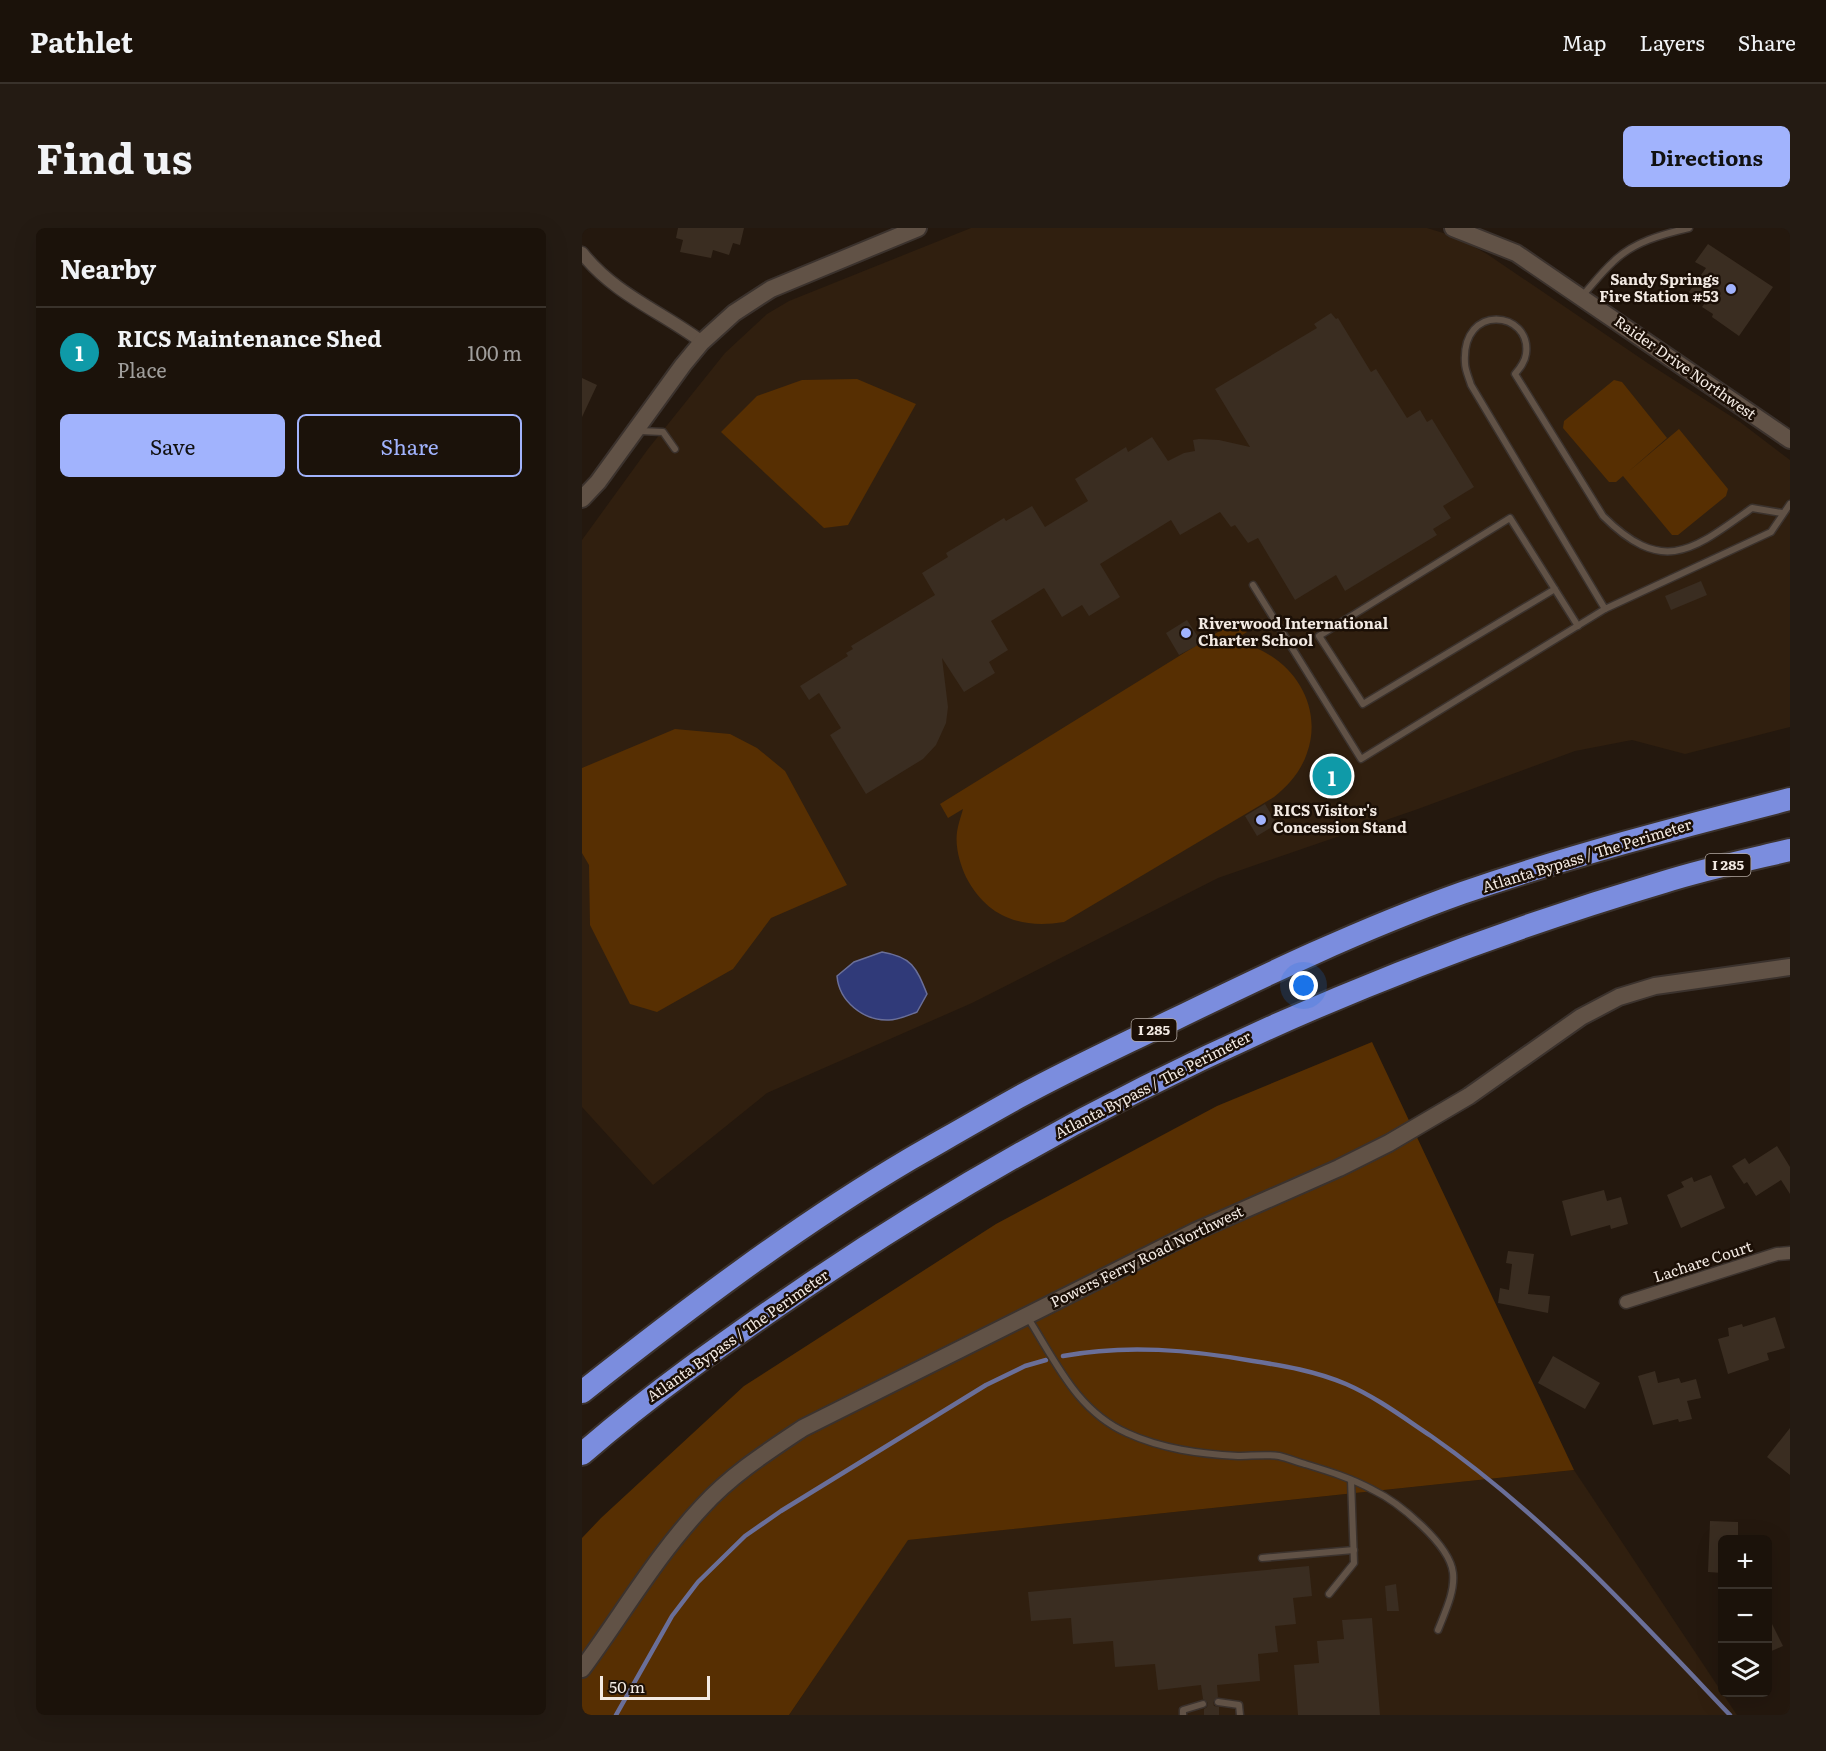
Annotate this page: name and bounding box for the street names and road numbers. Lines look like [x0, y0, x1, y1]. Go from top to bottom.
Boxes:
street label: Raider Drive Northwest [1610, 309, 1762, 425]
street label: Atlanta Bypass / The Perimeter [1479, 812, 1694, 897]
road number: I 285 [1706, 854, 1750, 876]
road number: I 285 [1132, 1019, 1176, 1041]
street label: Atlanta Bypass / The Perimeter [1050, 1024, 1255, 1143]
street label: Powers Ferry Road Northwest [1046, 1199, 1247, 1313]
street label: Lachare Court [1650, 1234, 1755, 1287]
street label: Atlanta Bypass / The Perimeter [641, 1263, 833, 1407]

